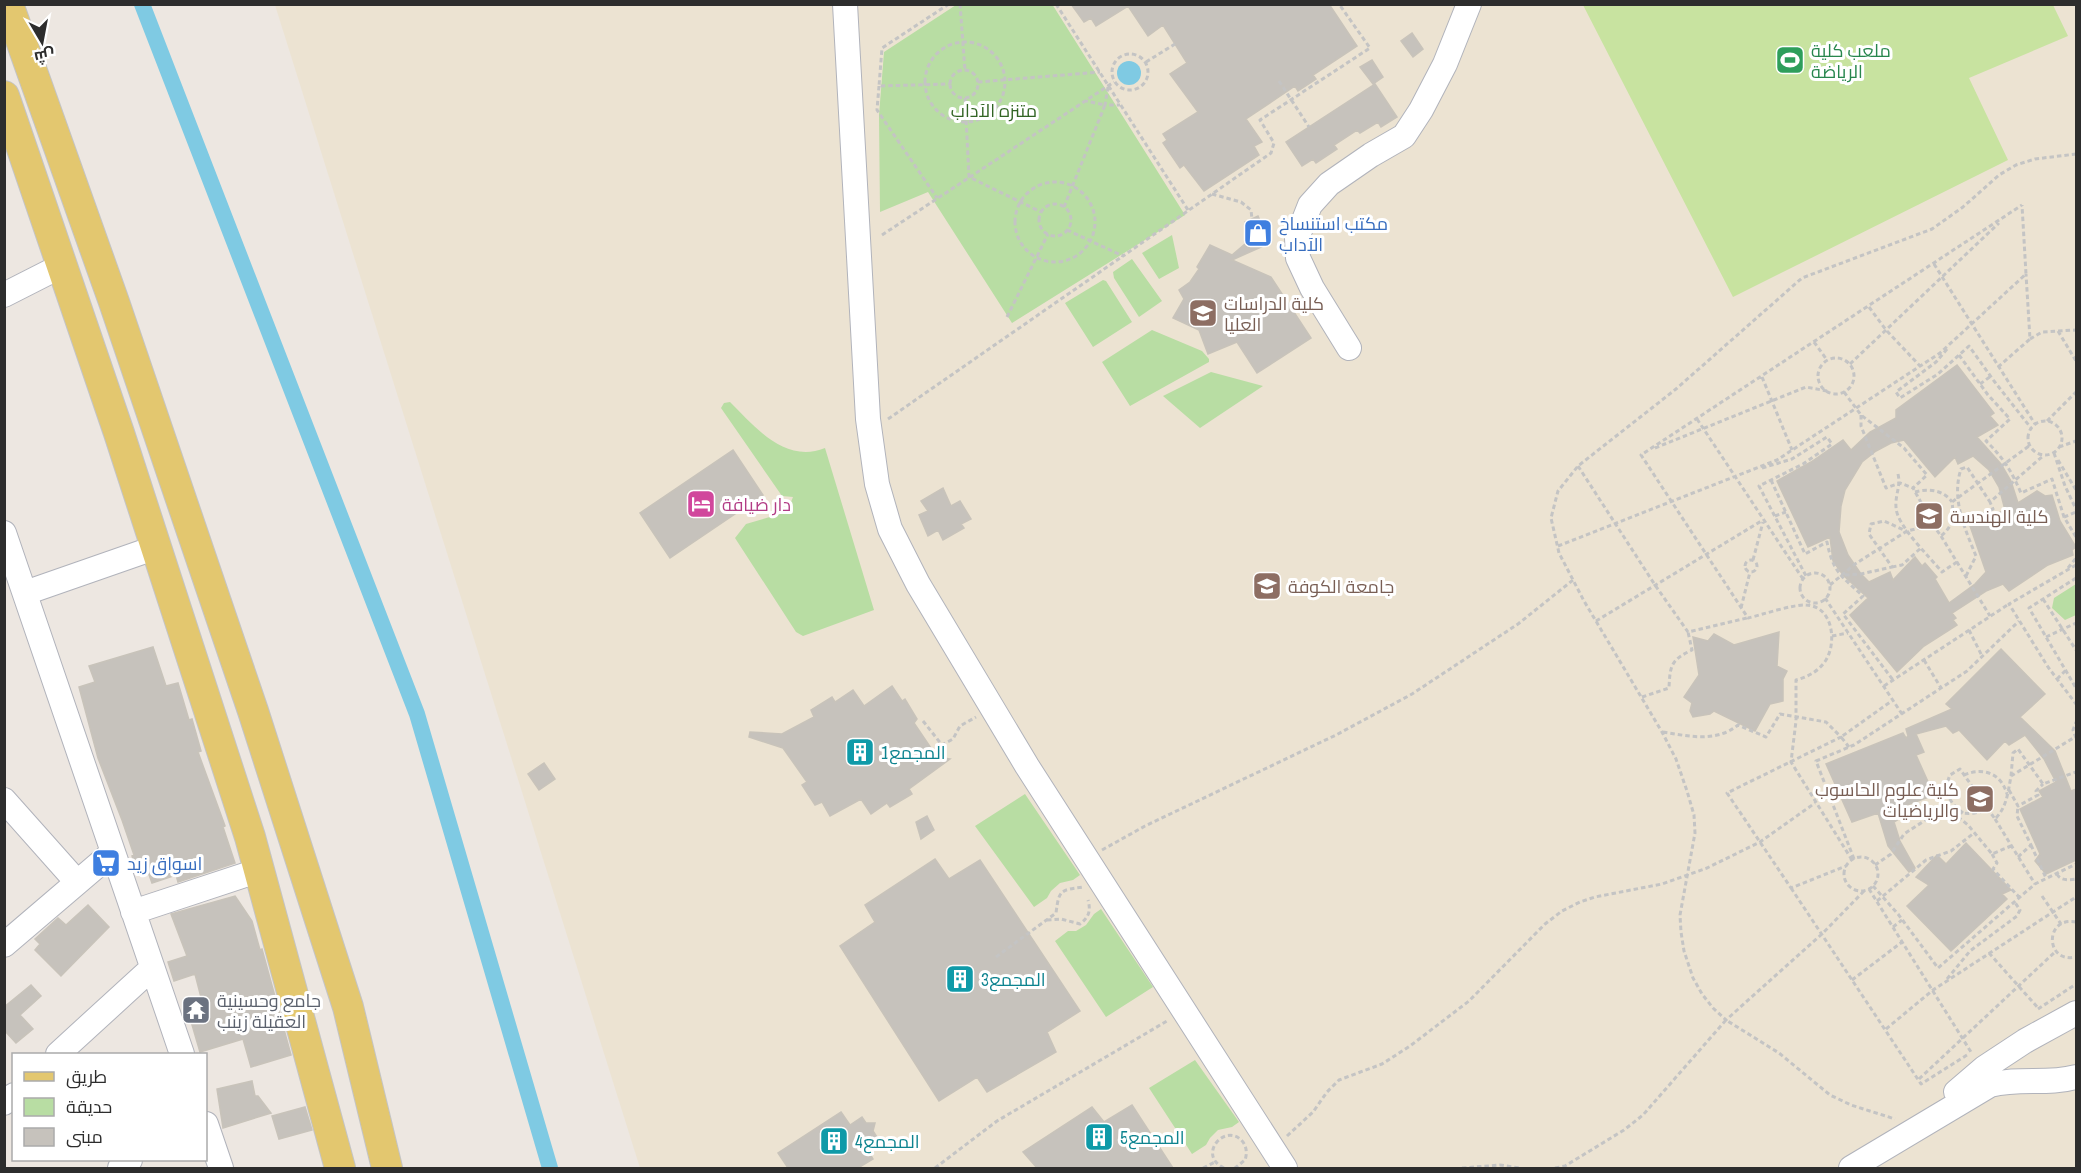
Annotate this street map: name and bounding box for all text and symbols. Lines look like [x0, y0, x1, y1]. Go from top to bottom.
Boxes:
north arrow [12, 12, 72, 72]
place label: ملعب كلية الرياضة [1811, 38, 1891, 84]
text: ش [33, 44, 57, 69]
sports icon: ملعب كلية الرياضة [1774, 44, 1806, 76]
park label: متنزه الآداب [951, 98, 1037, 123]
place label: مكتب استنساخ الآداب [1279, 211, 1388, 257]
shop icon: مكتب استنساخ الآداب [1242, 217, 1274, 249]
place label: كلية الدراسات العليا [1224, 291, 1324, 337]
school or university icon: كلية الدراسات العليا [1187, 297, 1219, 329]
hotel icon: دار ضيافة [685, 488, 717, 520]
place label: دار ضيافة [722, 492, 791, 517]
school or university icon: كلية الهندسة [1913, 500, 1945, 532]
place label: كلية الهندسة [1950, 504, 2048, 529]
school or university icon: جامعة الكوفة [1251, 570, 1283, 602]
place label: جامعة الكوفة [1288, 574, 1394, 599]
building icon: المجمع1 [844, 736, 876, 768]
place label: المجمع1 [881, 740, 946, 765]
place label: كلية علوم الحاسوب والرياضيات [1815, 777, 1959, 823]
school or university icon: كلية علوم الحاسوب والرياضيات [1964, 783, 1996, 815]
supermarket icon: اسواق زيد [90, 847, 122, 879]
place label: اسواق زيد [127, 851, 202, 876]
building icon: المجمع3 [944, 963, 976, 995]
place label: المجمع3 [981, 967, 1046, 992]
place label: جامع وحسينية العقيلة زينب [217, 988, 321, 1034]
temple icon: جامع وحسينية العقيلة زينب [180, 994, 212, 1026]
legend [12, 1053, 207, 1161]
text: طريق [66, 1064, 107, 1089]
text: حديقة [66, 1094, 112, 1119]
building icon: المجمع5 [1083, 1121, 1115, 1153]
text: مبنى [66, 1124, 103, 1149]
building icon: المجمع4 [818, 1125, 850, 1157]
place label: المجمع5 [1120, 1125, 1185, 1150]
place label: المجمع4 [855, 1129, 920, 1154]

